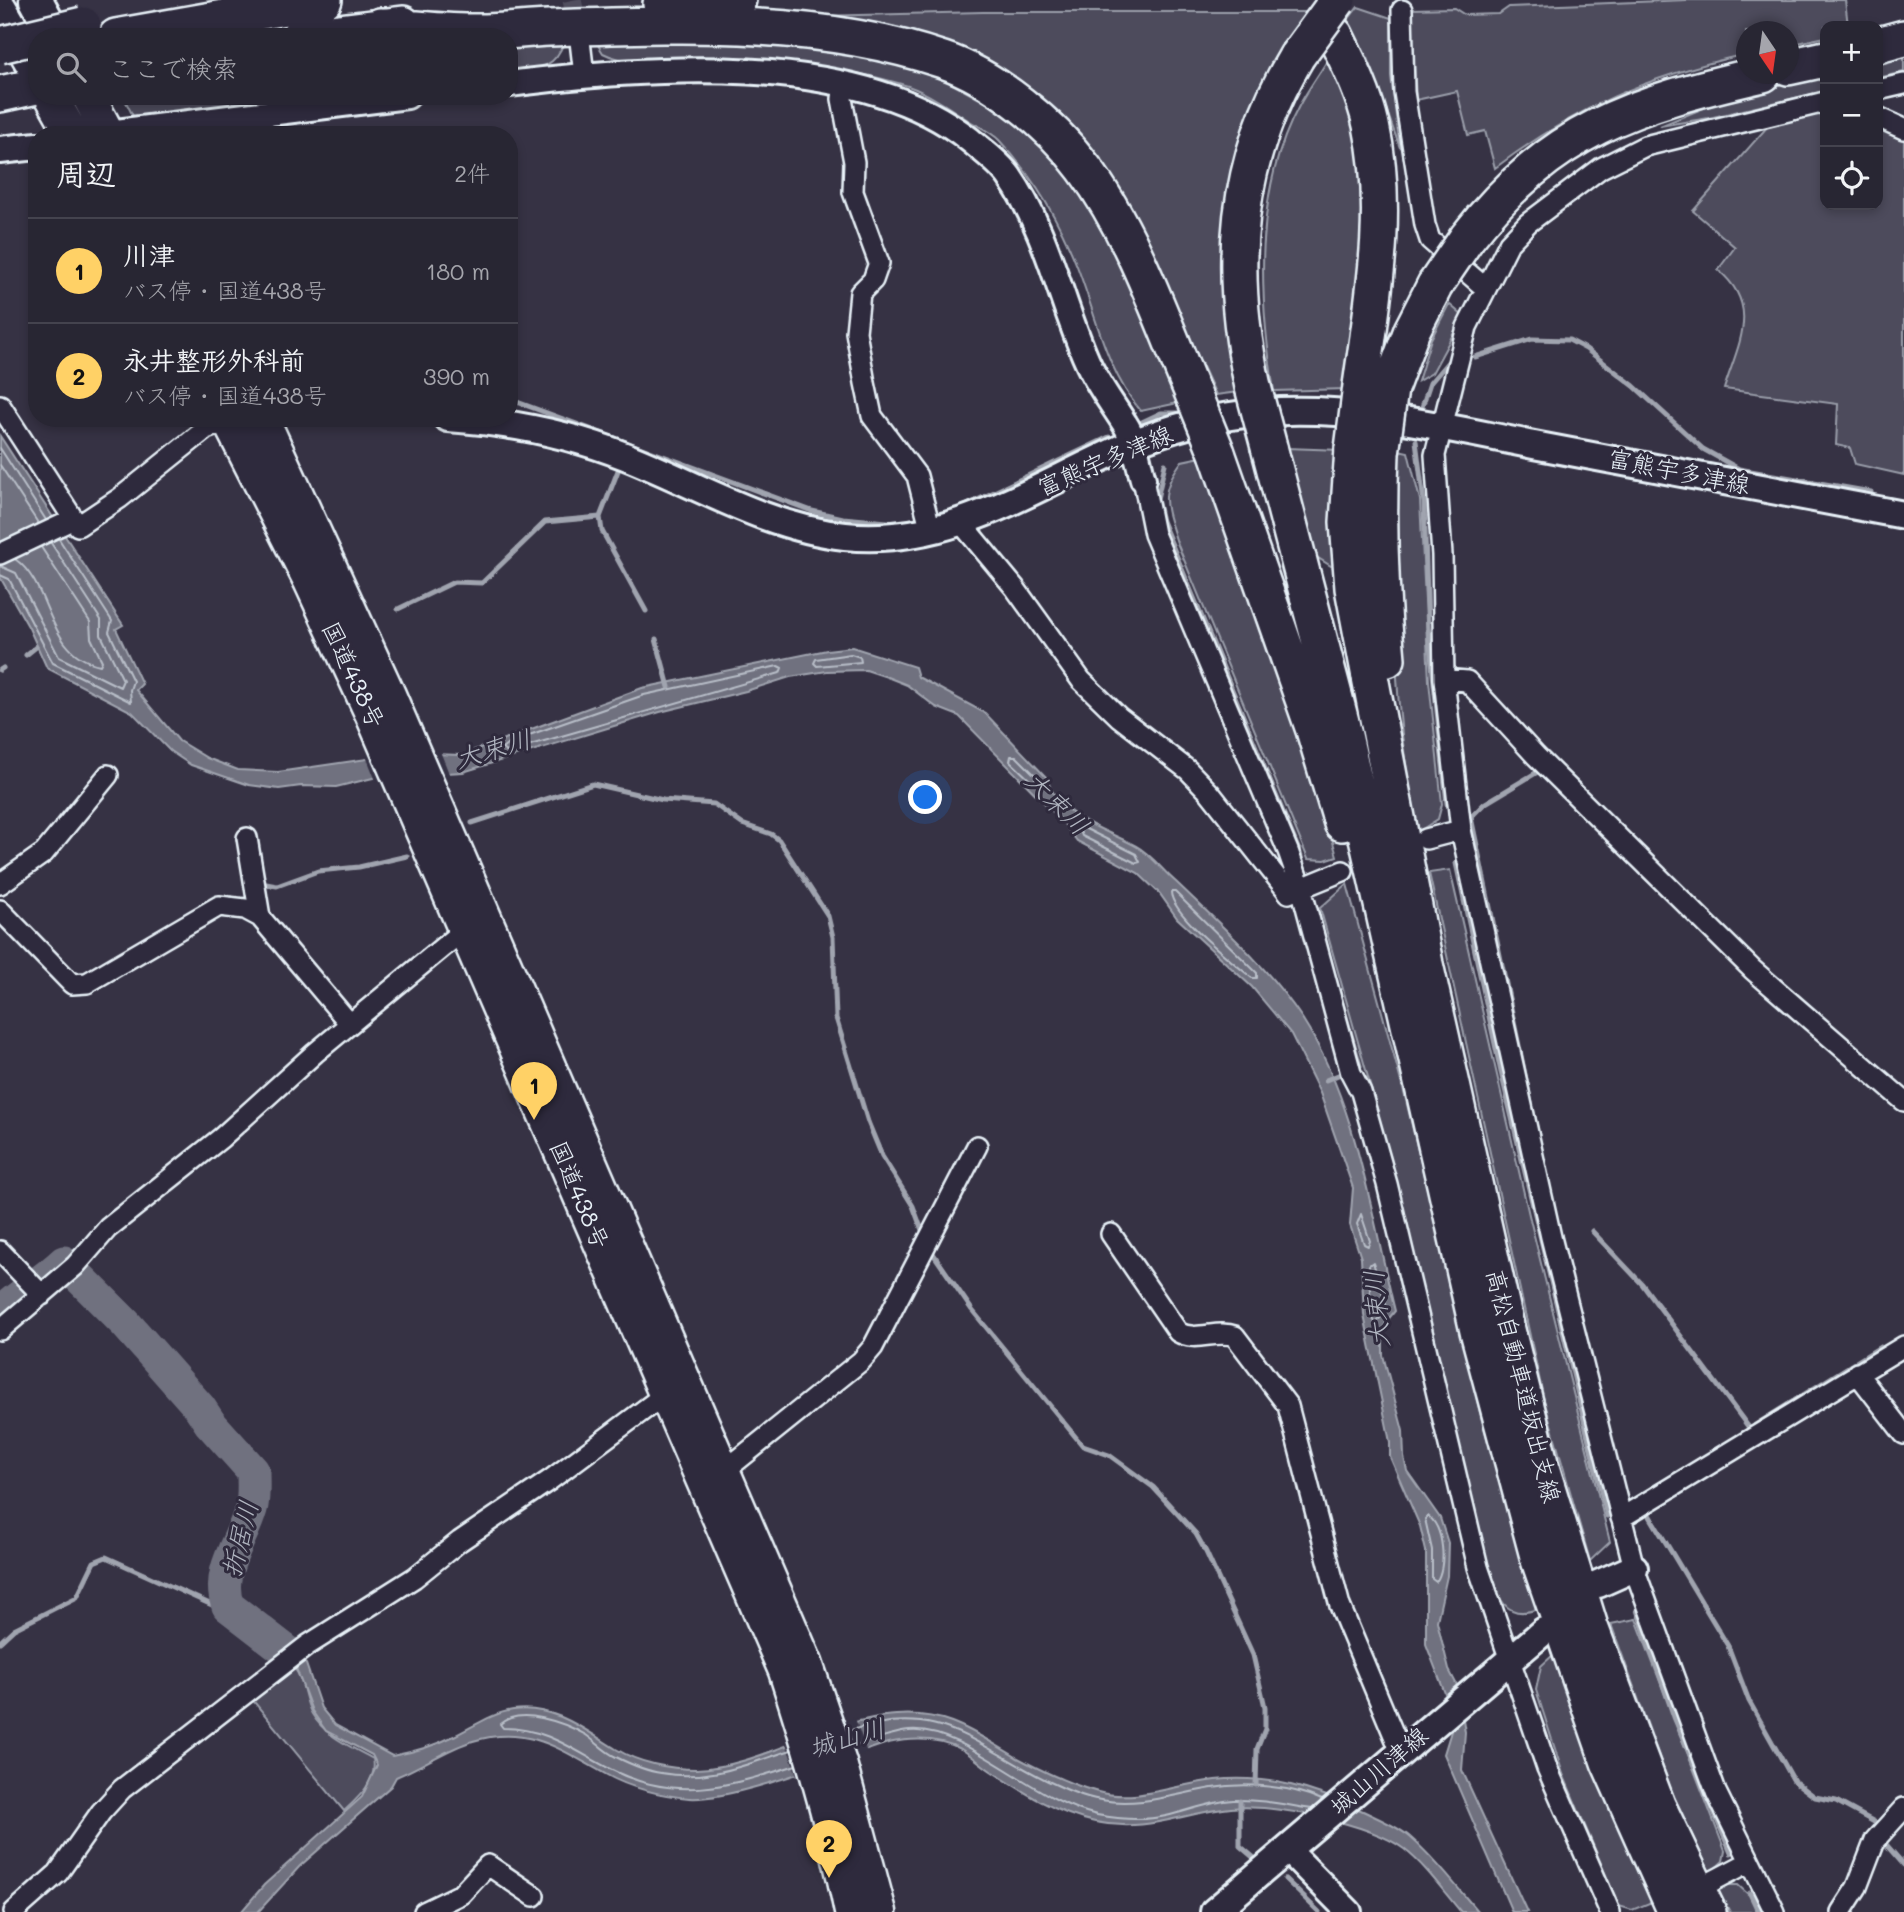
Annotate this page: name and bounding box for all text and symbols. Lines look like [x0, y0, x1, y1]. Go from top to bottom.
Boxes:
north arrow [1736, 21, 1799, 84]
map controls [1820, 21, 1883, 210]
button: + [1820, 21, 1883, 84]
search box [28, 28, 518, 105]
icon: search [52, 48, 90, 86]
text: ここで検索 [108, 51, 238, 85]
button: − [1820, 84, 1883, 147]
button: locate [1820, 147, 1883, 210]
text: 周辺 [56, 153, 116, 193]
text: 2件 [454, 158, 490, 188]
text: 川津 [123, 238, 175, 272]
text: 1 [74, 256, 84, 286]
text: 180 m [426, 256, 490, 286]
text: バス停 · 国道438号 [123, 275, 327, 305]
text: 永井整形外科前 [123, 343, 305, 377]
text: 2 [73, 361, 85, 391]
text: 390 m [423, 361, 490, 391]
text: バス停 · 国道438号 [123, 380, 327, 410]
street label: 富熊宇多津線 [1032, 417, 1177, 502]
street label: 富熊宇多津線 [1606, 442, 1753, 499]
street label: 国道438号 [316, 616, 393, 733]
water label: 大束川 [451, 721, 535, 775]
water label: 大束川 [1018, 763, 1097, 842]
your location [908, 780, 942, 814]
pin: 1 [511, 1062, 557, 1120]
street label: 国道438号 [544, 1136, 617, 1253]
street label: 高松自動車道坂出支線 [1480, 1265, 1569, 1506]
water label: 大束川 [1356, 1269, 1396, 1349]
water label: 折居川 [213, 1497, 265, 1581]
water label: 城山川 [805, 1710, 889, 1764]
street label: 城山川津線 [1323, 1719, 1433, 1821]
pin: 2 [806, 1820, 852, 1878]

